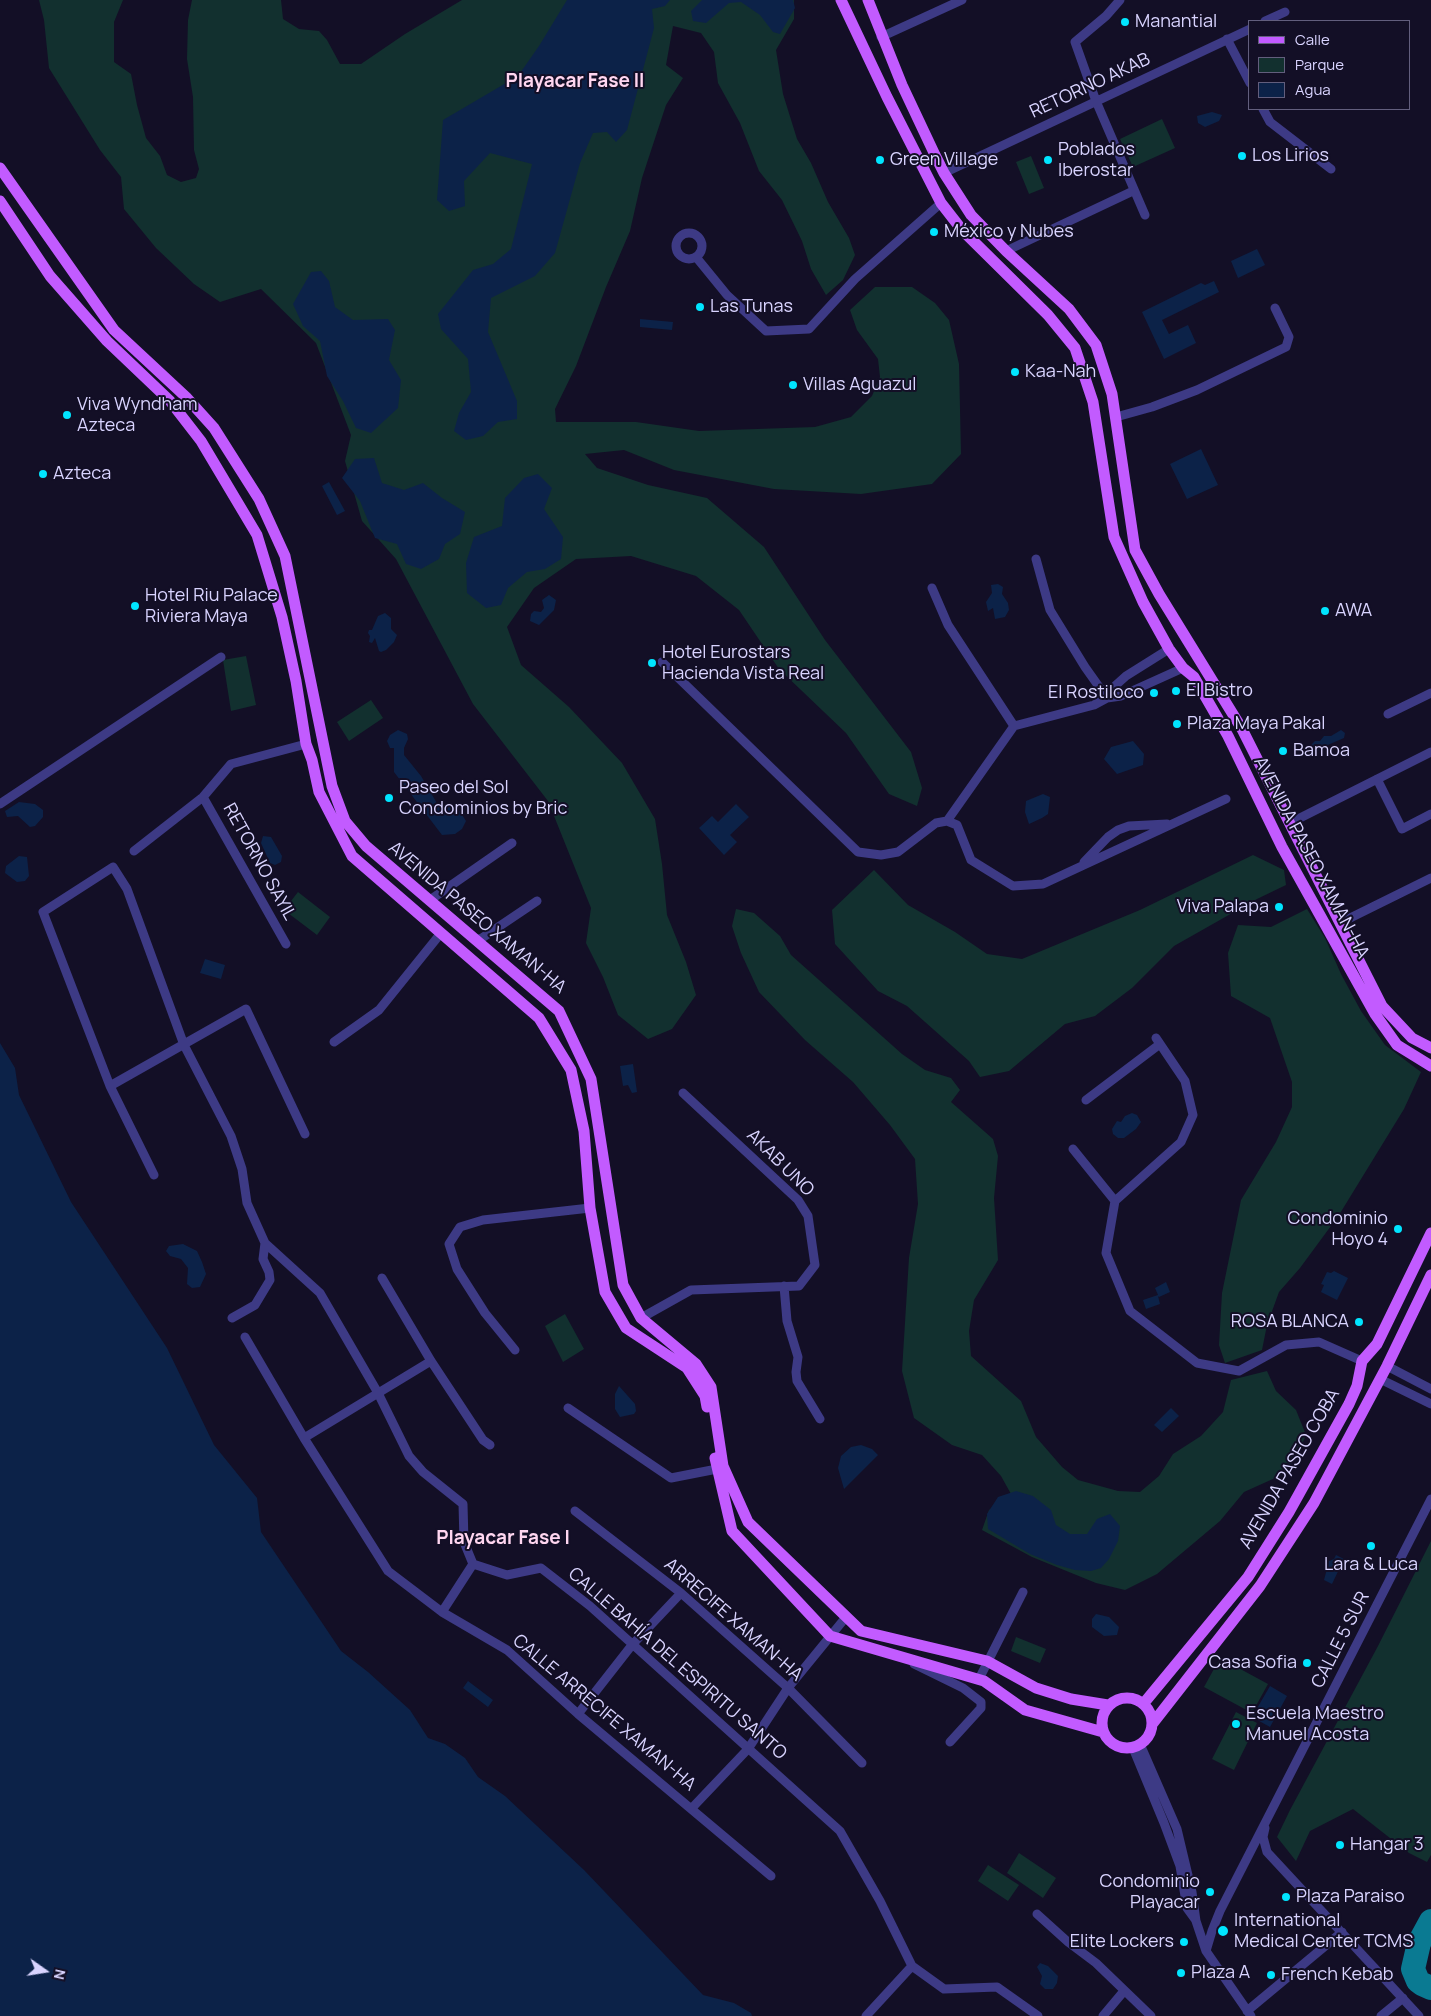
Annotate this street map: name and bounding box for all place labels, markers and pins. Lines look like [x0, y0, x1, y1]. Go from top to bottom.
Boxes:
place label: Manantial [1135, 11, 1217, 33]
marker: Manantial [1119, 16, 1131, 28]
place label: Poblados Iberostar [1058, 139, 1135, 182]
place label: Los Lirios [1252, 145, 1329, 167]
place label: Green Village [890, 149, 998, 171]
marker: Los Lirios [1236, 150, 1248, 162]
marker: Green Village [874, 154, 886, 166]
marker: Poblados Iberostar [1042, 154, 1054, 166]
place label: México y Nubes [944, 221, 1074, 243]
marker: México y Nubes [928, 226, 940, 238]
place label: Las Tunas [710, 296, 793, 318]
marker: Las Tunas [694, 301, 706, 313]
place label: Kaa-Nah [1025, 361, 1096, 383]
marker: Kaa-Nah [1009, 366, 1021, 378]
place label: Villas Aguazul [803, 374, 916, 396]
marker: Villas Aguazul [787, 379, 799, 391]
place label: Viva Wyndham Azteca [77, 394, 197, 436]
marker: Viva Wyndham Azteca [61, 409, 73, 421]
place label: Azteca [53, 463, 111, 485]
marker: Azteca [37, 468, 49, 480]
place label: Hotel Riu Palace Riviera Maya [145, 585, 278, 628]
marker: Hotel Riu Palace Riviera Maya [129, 600, 141, 612]
place label: AWA [1335, 600, 1372, 622]
marker: AWA [1319, 605, 1331, 617]
place label: Hotel Eurostars Hacienda Vista Real [662, 642, 824, 684]
marker: Hotel Eurostars Hacienda Vista Real [646, 657, 658, 669]
place label: El Bistro [1186, 680, 1253, 702]
place label: El Rostiloco [1048, 682, 1144, 704]
marker: El Bistro [1170, 685, 1182, 697]
marker: El Rostiloco [1148, 687, 1160, 699]
place label: Plaza Maya Pakal [1187, 713, 1326, 735]
marker: Plaza Maya Pakal [1171, 718, 1183, 730]
place label: Bamoa [1293, 740, 1350, 762]
marker: Bamoa [1277, 745, 1289, 757]
place label: Paseo del Sol Condominios by Bric [399, 777, 567, 820]
marker: Paseo del Sol Condominios by Bric [383, 792, 395, 804]
place label: Viva Palapa [1177, 896, 1269, 918]
marker: Viva Palapa [1273, 901, 1285, 913]
place label: Condominio Hoyo 4 [1288, 1208, 1388, 1250]
marker: Condominio Hoyo 4 [1392, 1223, 1404, 1235]
place label: ROSA BLANCA [1231, 1311, 1349, 1333]
marker: ROSA BLANCA [1353, 1316, 1365, 1328]
marker: Lara & Luca [1365, 1540, 1377, 1552]
place label: Lara & Luca [1324, 1554, 1418, 1576]
place label: Casa Sofia [1208, 1652, 1297, 1674]
marker: Casa Sofia [1301, 1657, 1313, 1669]
place label: Escuela Maestro Manuel Acosta [1246, 1703, 1384, 1746]
marker: Escuela Maestro Manuel Acosta [1230, 1718, 1242, 1730]
place label: Hangar 3 [1350, 1834, 1424, 1856]
marker: Hangar 3 [1334, 1839, 1346, 1851]
place label: Condominio Playacar [1100, 1871, 1200, 1914]
marker: Condominio Playacar [1204, 1886, 1216, 1898]
place label: Plaza Paraiso [1296, 1886, 1405, 1908]
marker: Plaza Paraiso [1280, 1891, 1292, 1903]
place label: International Medical Center TCMS [1234, 1910, 1413, 1952]
marker: International Medical Center TCMS [1216, 1924, 1230, 1938]
place label: Elite Lockers [1070, 1931, 1174, 1953]
marker: Elite Lockers [1178, 1936, 1190, 1948]
place label: Plaza A [1191, 1962, 1250, 1984]
place label: French Kebab [1281, 1964, 1393, 1986]
marker: Plaza A [1175, 1967, 1187, 1979]
marker: French Kebab [1265, 1969, 1277, 1981]

